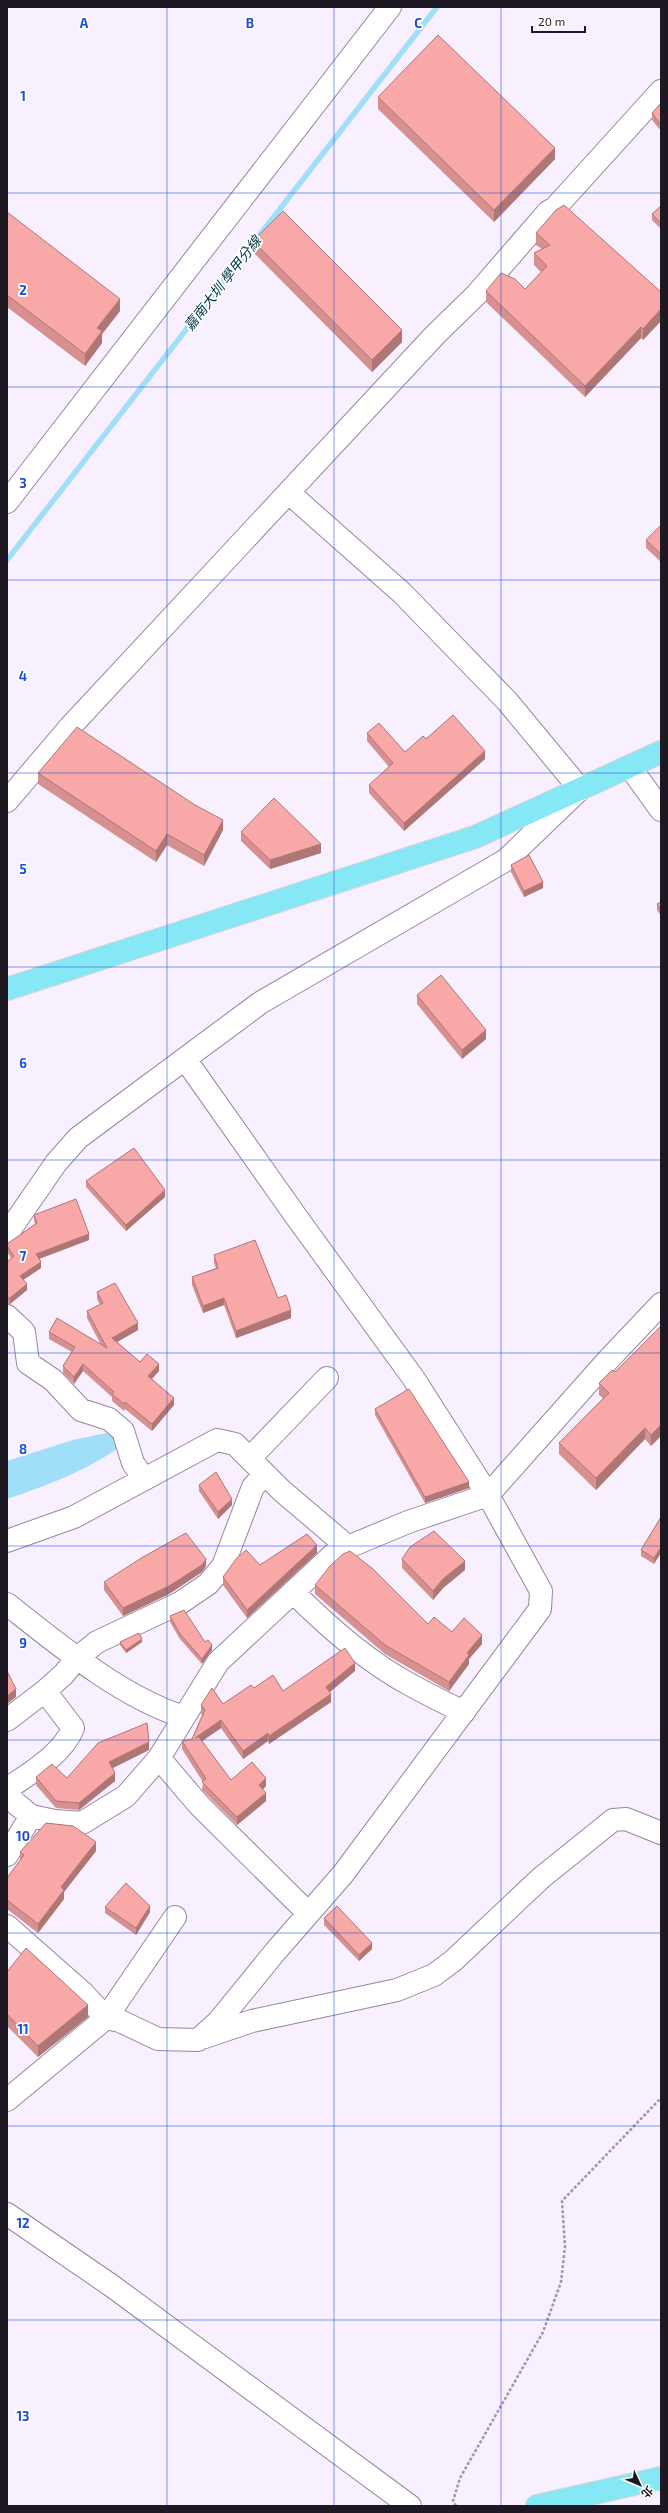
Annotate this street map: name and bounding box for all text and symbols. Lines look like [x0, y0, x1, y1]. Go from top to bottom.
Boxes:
scale bar [532, 8, 585, 34]
text: 20 m [538, 14, 565, 28]
text: A [80, 15, 89, 31]
text: B [246, 15, 254, 31]
text: C [414, 15, 422, 31]
text: 1 [20, 88, 26, 104]
water label: 嘉南大圳 學甲分線 [180, 231, 265, 334]
text: 2 [19, 282, 27, 298]
text: 3 [19, 475, 27, 491]
text: 4 [19, 668, 27, 684]
text: 5 [19, 861, 27, 877]
text: 6 [19, 1055, 27, 1071]
text: 7 [20, 1248, 27, 1264]
text: 8 [19, 1441, 27, 1457]
text: 9 [19, 1635, 27, 1651]
text: 10 [16, 1828, 30, 1844]
text: 11 [17, 2021, 29, 2037]
text: 12 [16, 2215, 30, 2231]
text: 13 [17, 2408, 30, 2424]
north arrow [620, 2465, 660, 2505]
text: 北 [639, 2484, 656, 2501]

